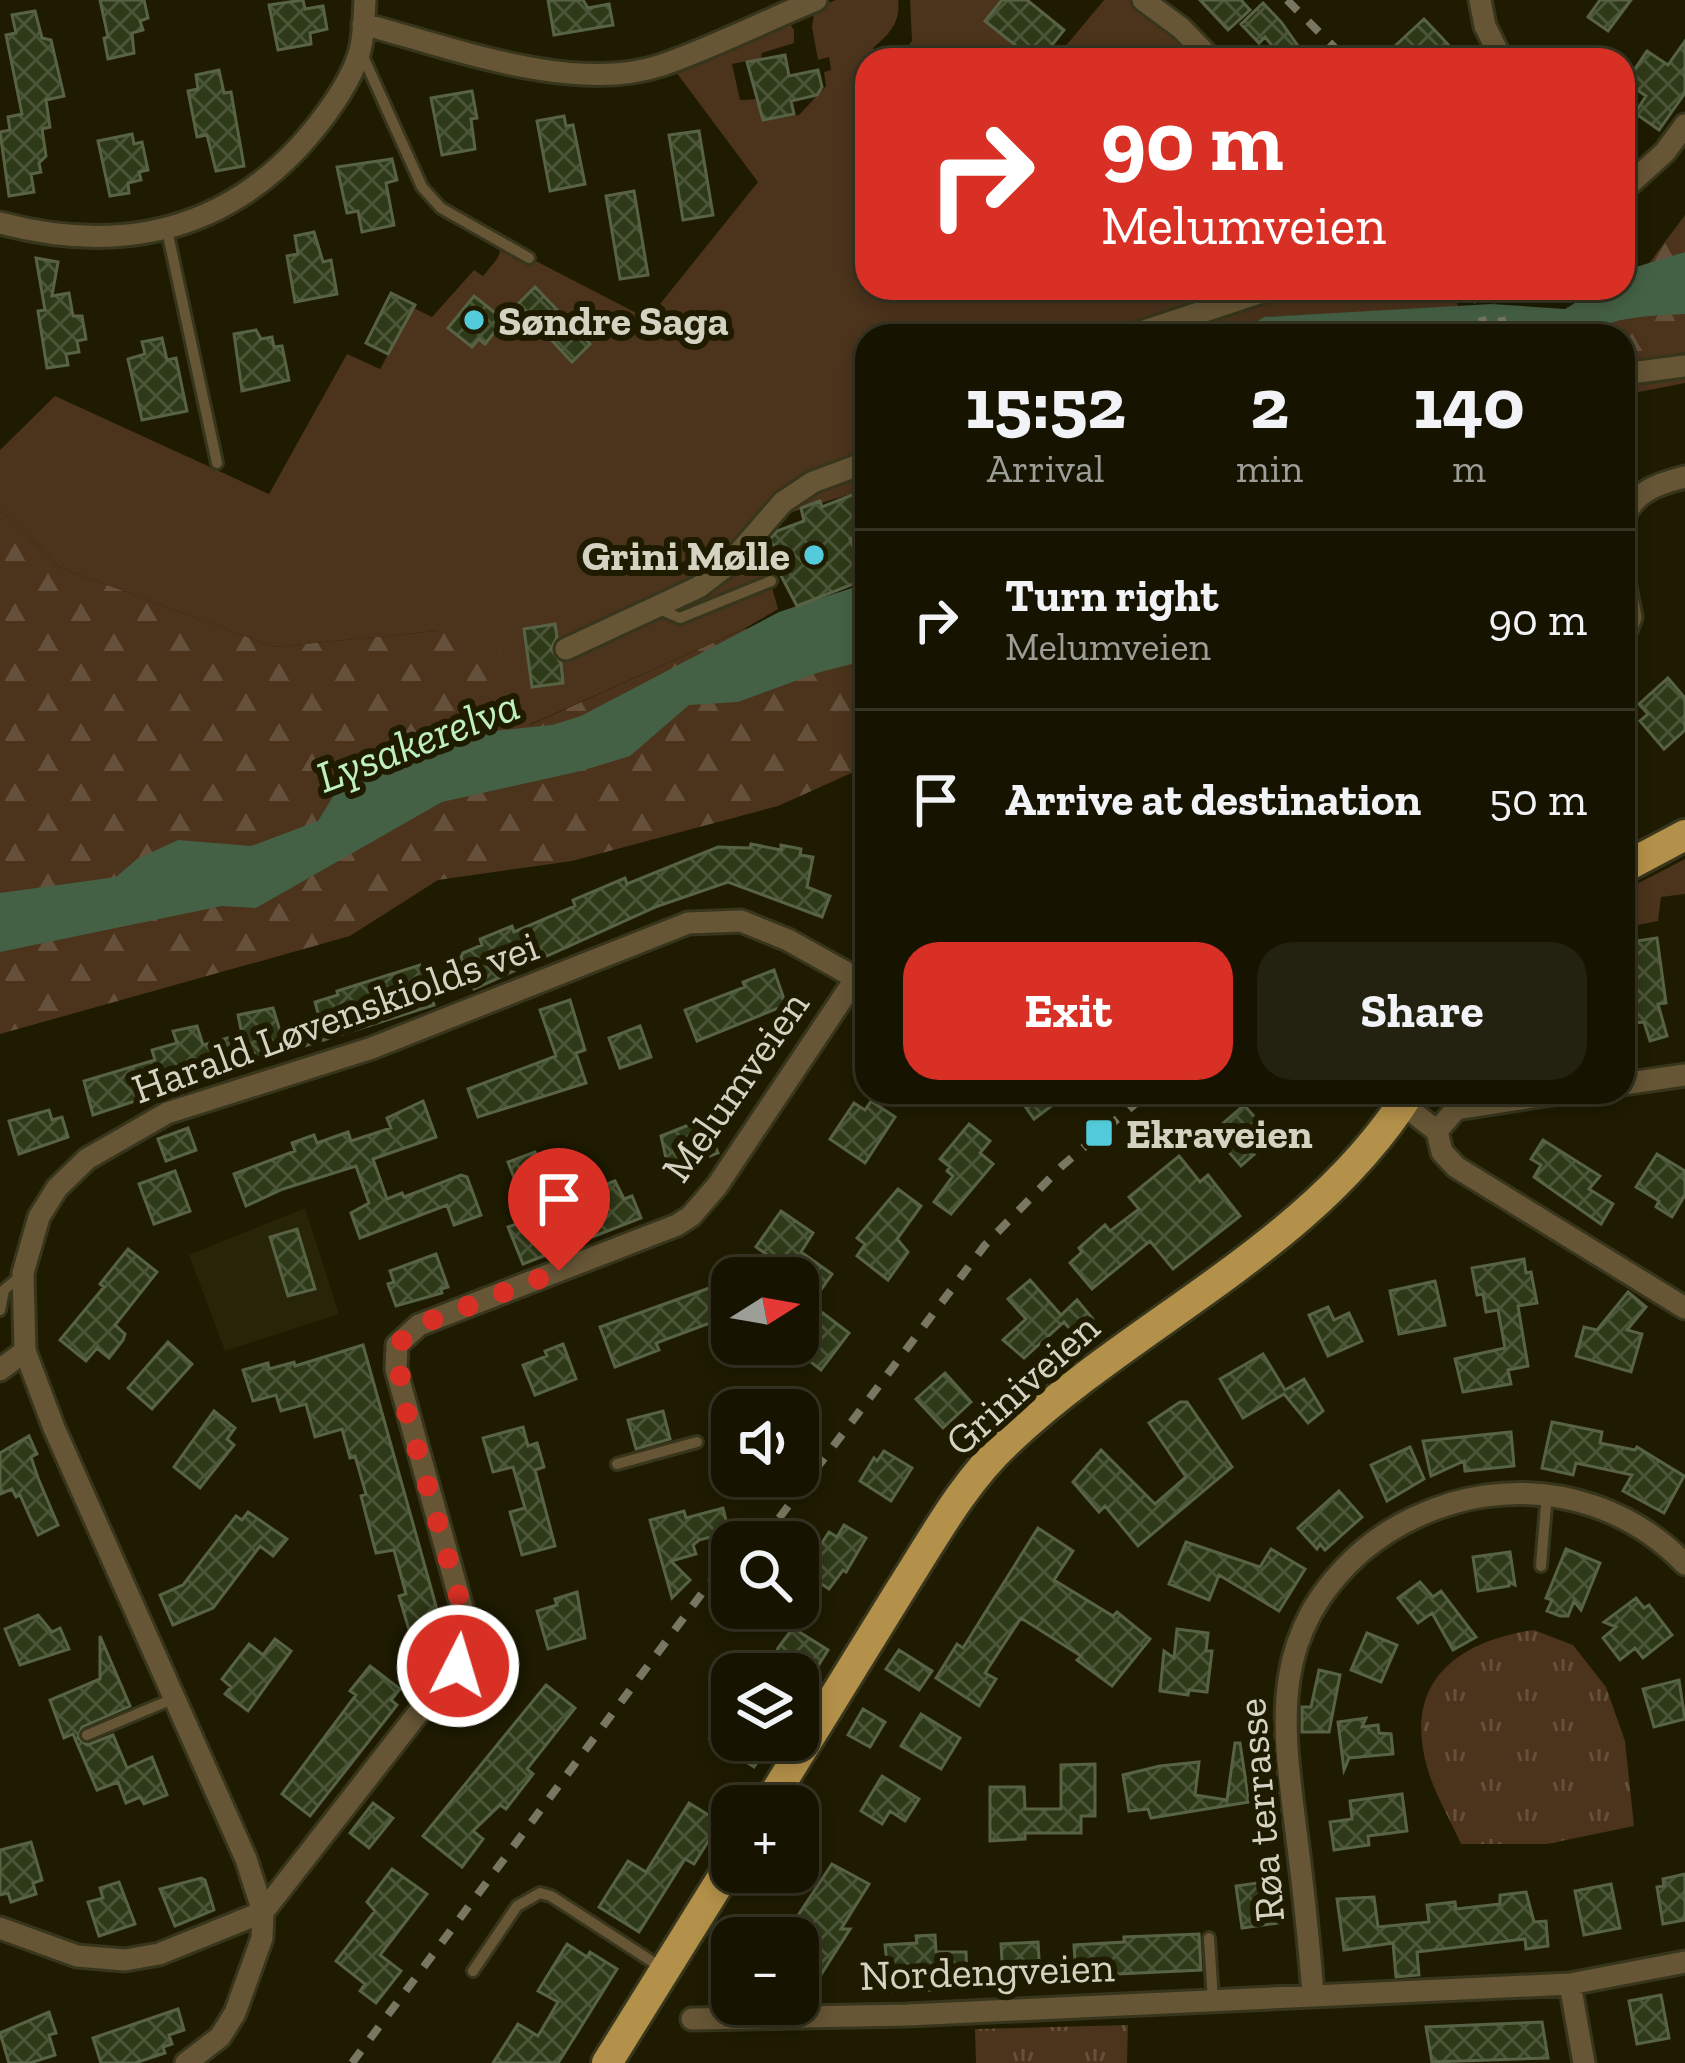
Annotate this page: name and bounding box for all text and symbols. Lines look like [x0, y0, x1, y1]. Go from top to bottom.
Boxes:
text: 90 m [1101, 91, 1284, 192]
icon: right [903, 96, 1059, 252]
text: Melumveien [1101, 193, 1386, 258]
place label: Søndre Saga [498, 295, 729, 346]
marker: Søndre Saga [461, 307, 487, 333]
text: 15:52 [965, 360, 1126, 446]
text: 2 [1250, 360, 1289, 446]
text: 140 [1413, 360, 1525, 446]
text: Arrival [987, 445, 1104, 492]
text: min [1236, 445, 1303, 492]
text: m [1452, 445, 1486, 492]
place label: Grini Mølle [582, 530, 790, 581]
marker: Grini Mølle [801, 542, 827, 568]
text: Turn right [1005, 569, 1218, 623]
icon: right [903, 587, 969, 653]
text: 90 m [1488, 593, 1587, 647]
text: Melumveien [1005, 623, 1211, 670]
water label: Lysakerelva [309, 678, 527, 804]
icon: arrive [903, 767, 969, 833]
text: Arrive at destination [1005, 773, 1421, 827]
text: 50 m [1489, 773, 1587, 827]
street label: Harald Løvenskiolds vei [125, 920, 545, 1114]
button: Exit [903, 942, 1233, 1080]
button: Share [1257, 942, 1587, 1080]
street label: Melumveien [650, 981, 820, 1191]
place label: Ekraveien [1126, 1108, 1313, 1159]
marker: Ekraveien [1083, 1117, 1115, 1149]
pin [508, 1148, 610, 1271]
icon: arrive [526, 1166, 592, 1232]
north arrow [711, 1257, 819, 1365]
map controls [711, 1257, 819, 2025]
street label: Griniveien [934, 1302, 1110, 1466]
button: sound [711, 1389, 819, 1497]
button: search [711, 1521, 819, 1629]
position arrow [395, 1603, 521, 1729]
button: layers [711, 1653, 819, 1761]
street label: Røa terrasse [1225, 1696, 1295, 1924]
button: + [711, 1785, 819, 1893]
button: − [711, 1917, 819, 2025]
street label: Nordengveien [859, 1941, 1115, 2001]

